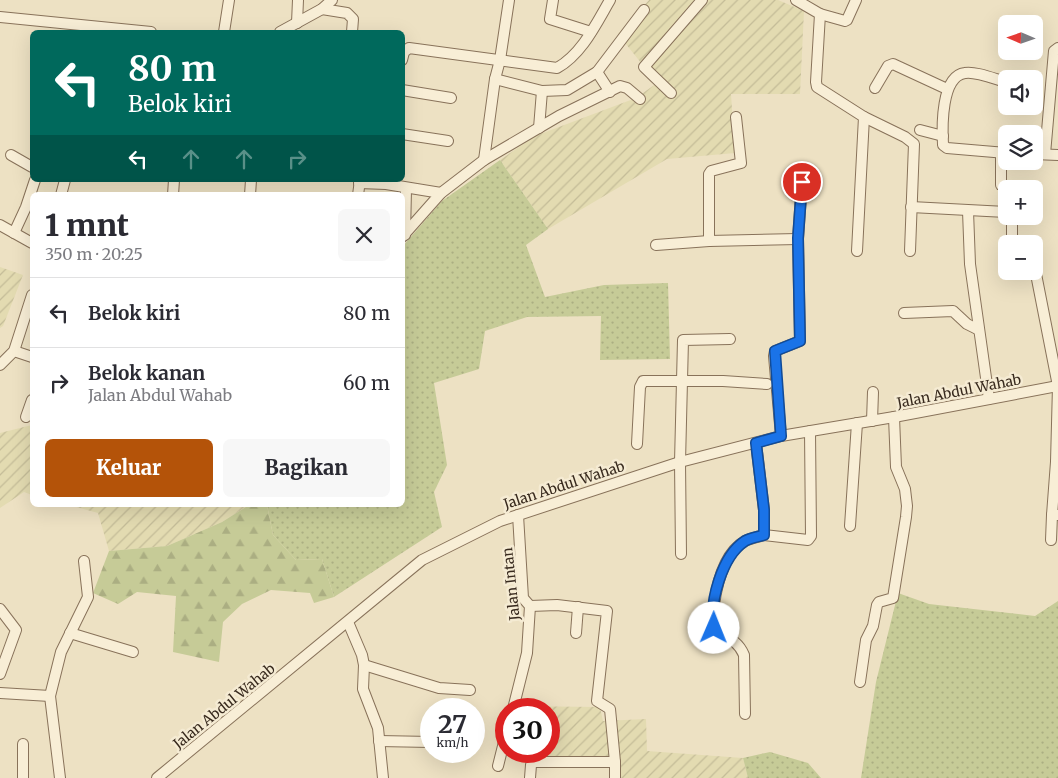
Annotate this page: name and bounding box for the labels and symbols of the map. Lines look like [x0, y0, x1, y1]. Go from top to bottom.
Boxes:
north arrow [998, 15, 1042, 60]
pin [781, 161, 823, 203]
street label: Jalan Abdul Wahab [894, 370, 1023, 412]
street label: Jalan Abdul Wahab [500, 457, 627, 513]
street label: Jalan Intan [498, 547, 524, 622]
position arrow [687, 601, 739, 653]
street label: Jalan Abdul Wahab [169, 659, 279, 753]
speed limit sign: 30 [495, 698, 560, 763]

